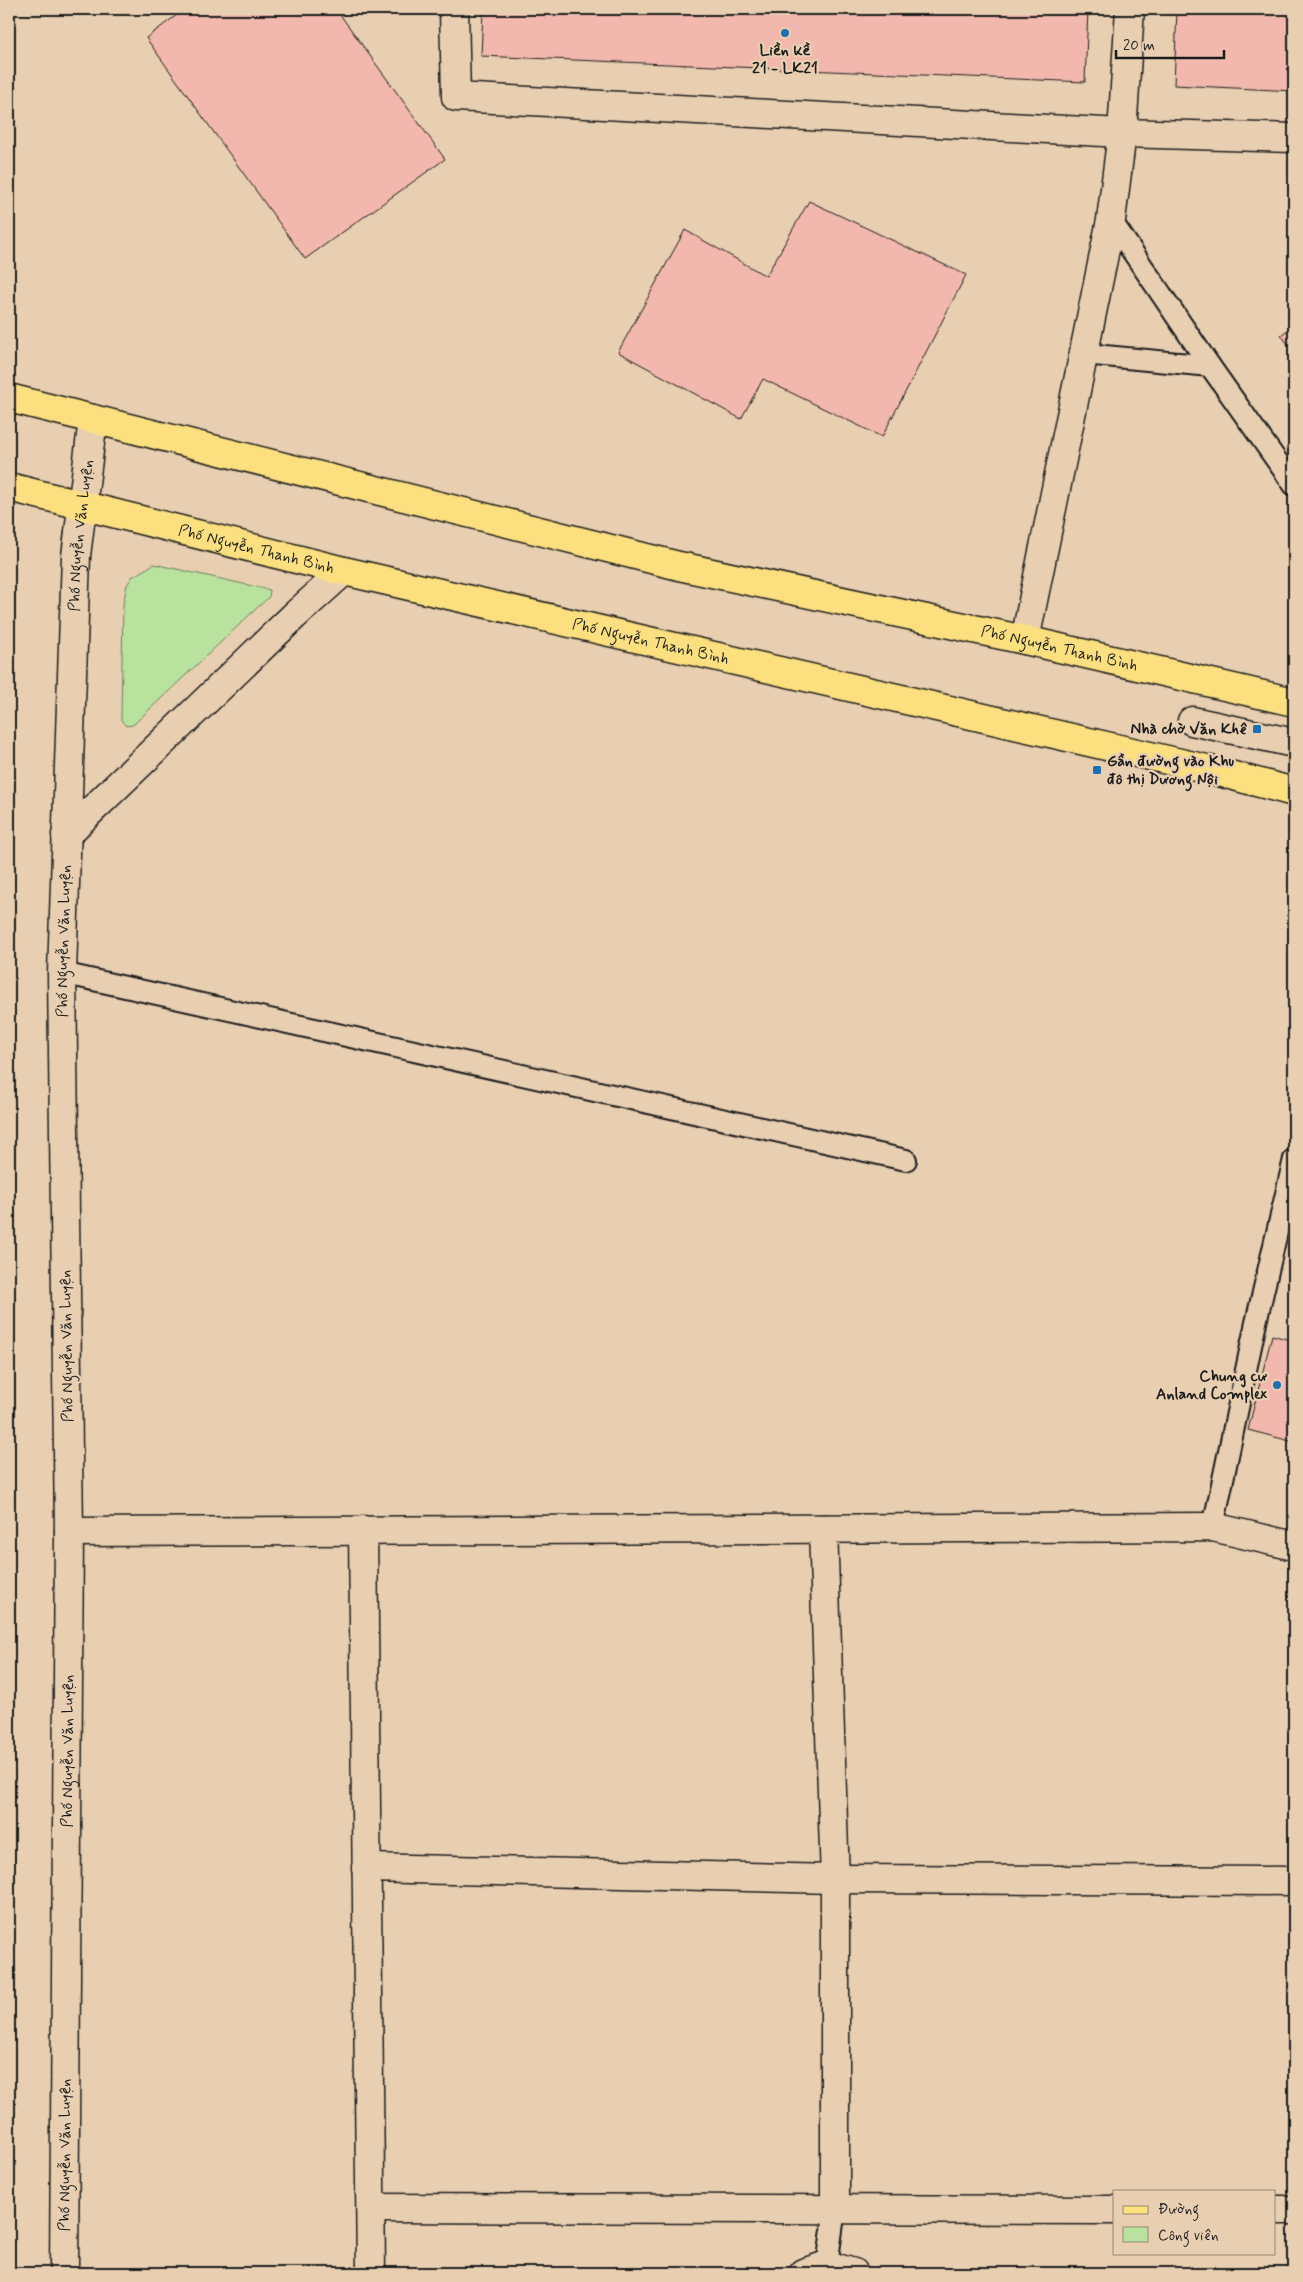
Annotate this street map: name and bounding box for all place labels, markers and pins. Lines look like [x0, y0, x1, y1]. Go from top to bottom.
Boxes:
marker: Liền kề 21 - LK21 [779, 27, 791, 39]
place label: Liền kề 21 - LK21 [752, 40, 818, 79]
place label: Nhà chờ Văn Khê [1131, 719, 1247, 740]
marker: Nhà chờ Văn Khê [1251, 723, 1263, 735]
place label: Gần đường vào Khu đô thị Dương Nội [1107, 751, 1235, 792]
marker: Gần đường vào Khu đô thị Dương Nội [1091, 764, 1103, 776]
place label: Chung cư Anland Complex [1156, 1366, 1268, 1405]
marker: Chung cư Anland Complex [1271, 1379, 1283, 1391]

